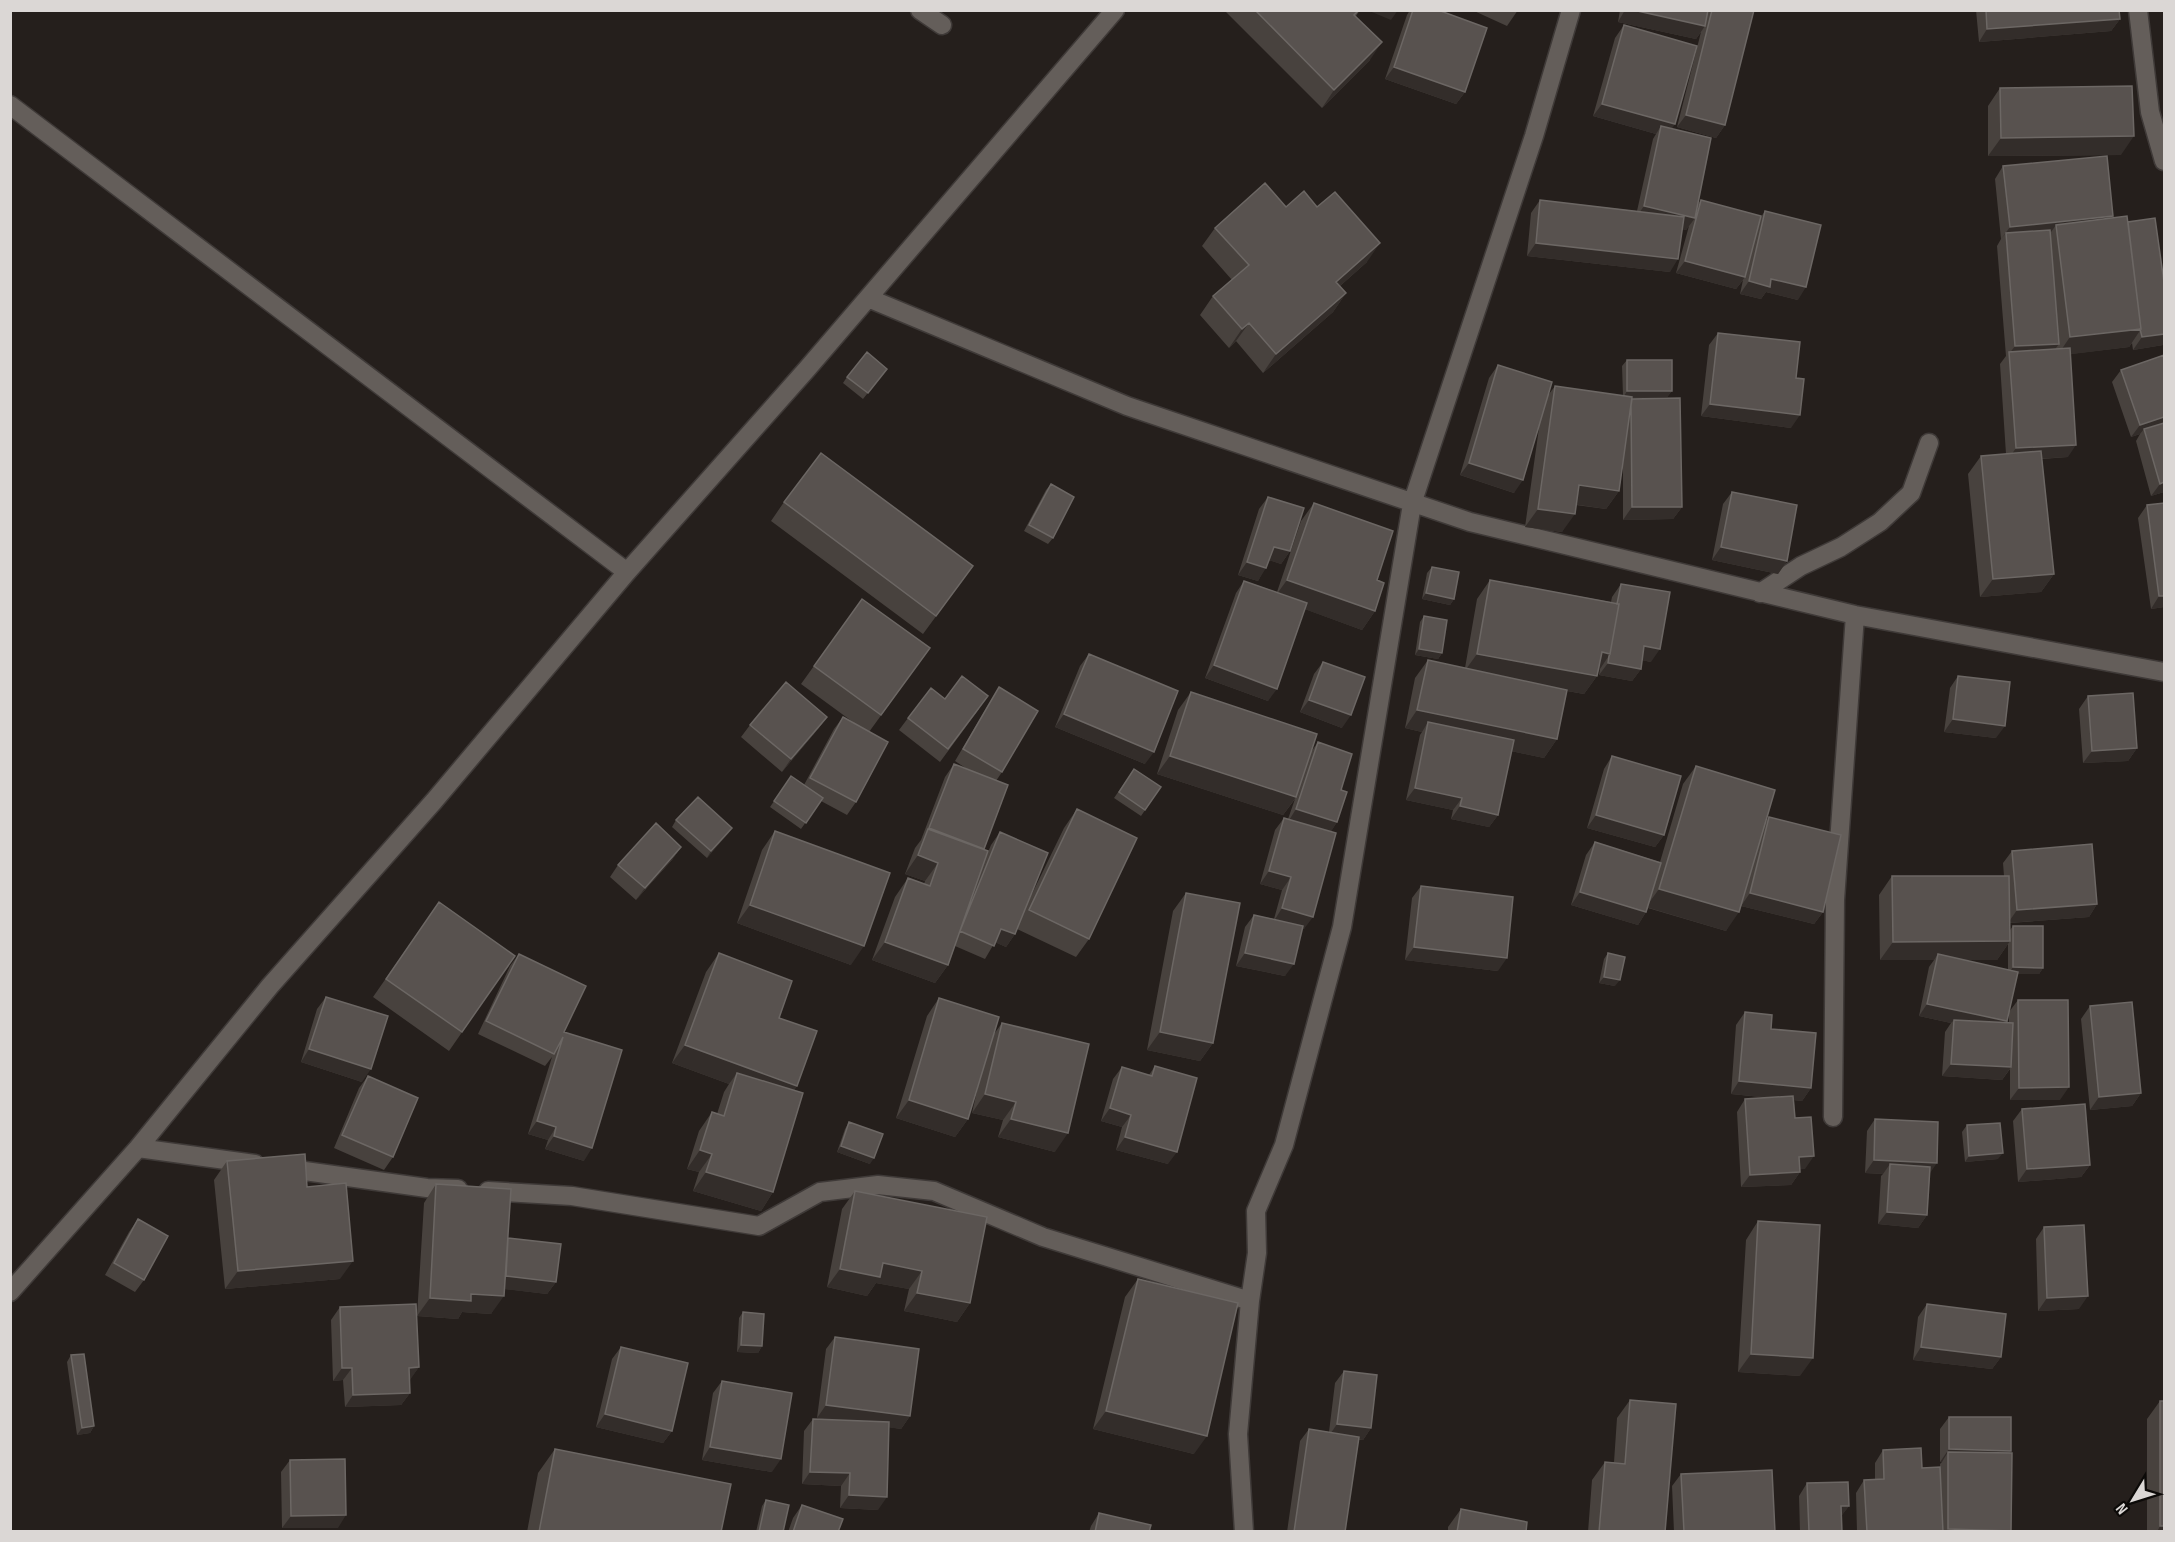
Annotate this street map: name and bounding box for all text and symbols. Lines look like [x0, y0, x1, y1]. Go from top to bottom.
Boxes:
north arrow [2103, 1470, 2163, 1530]
text: N [2112, 1499, 2132, 1518]

